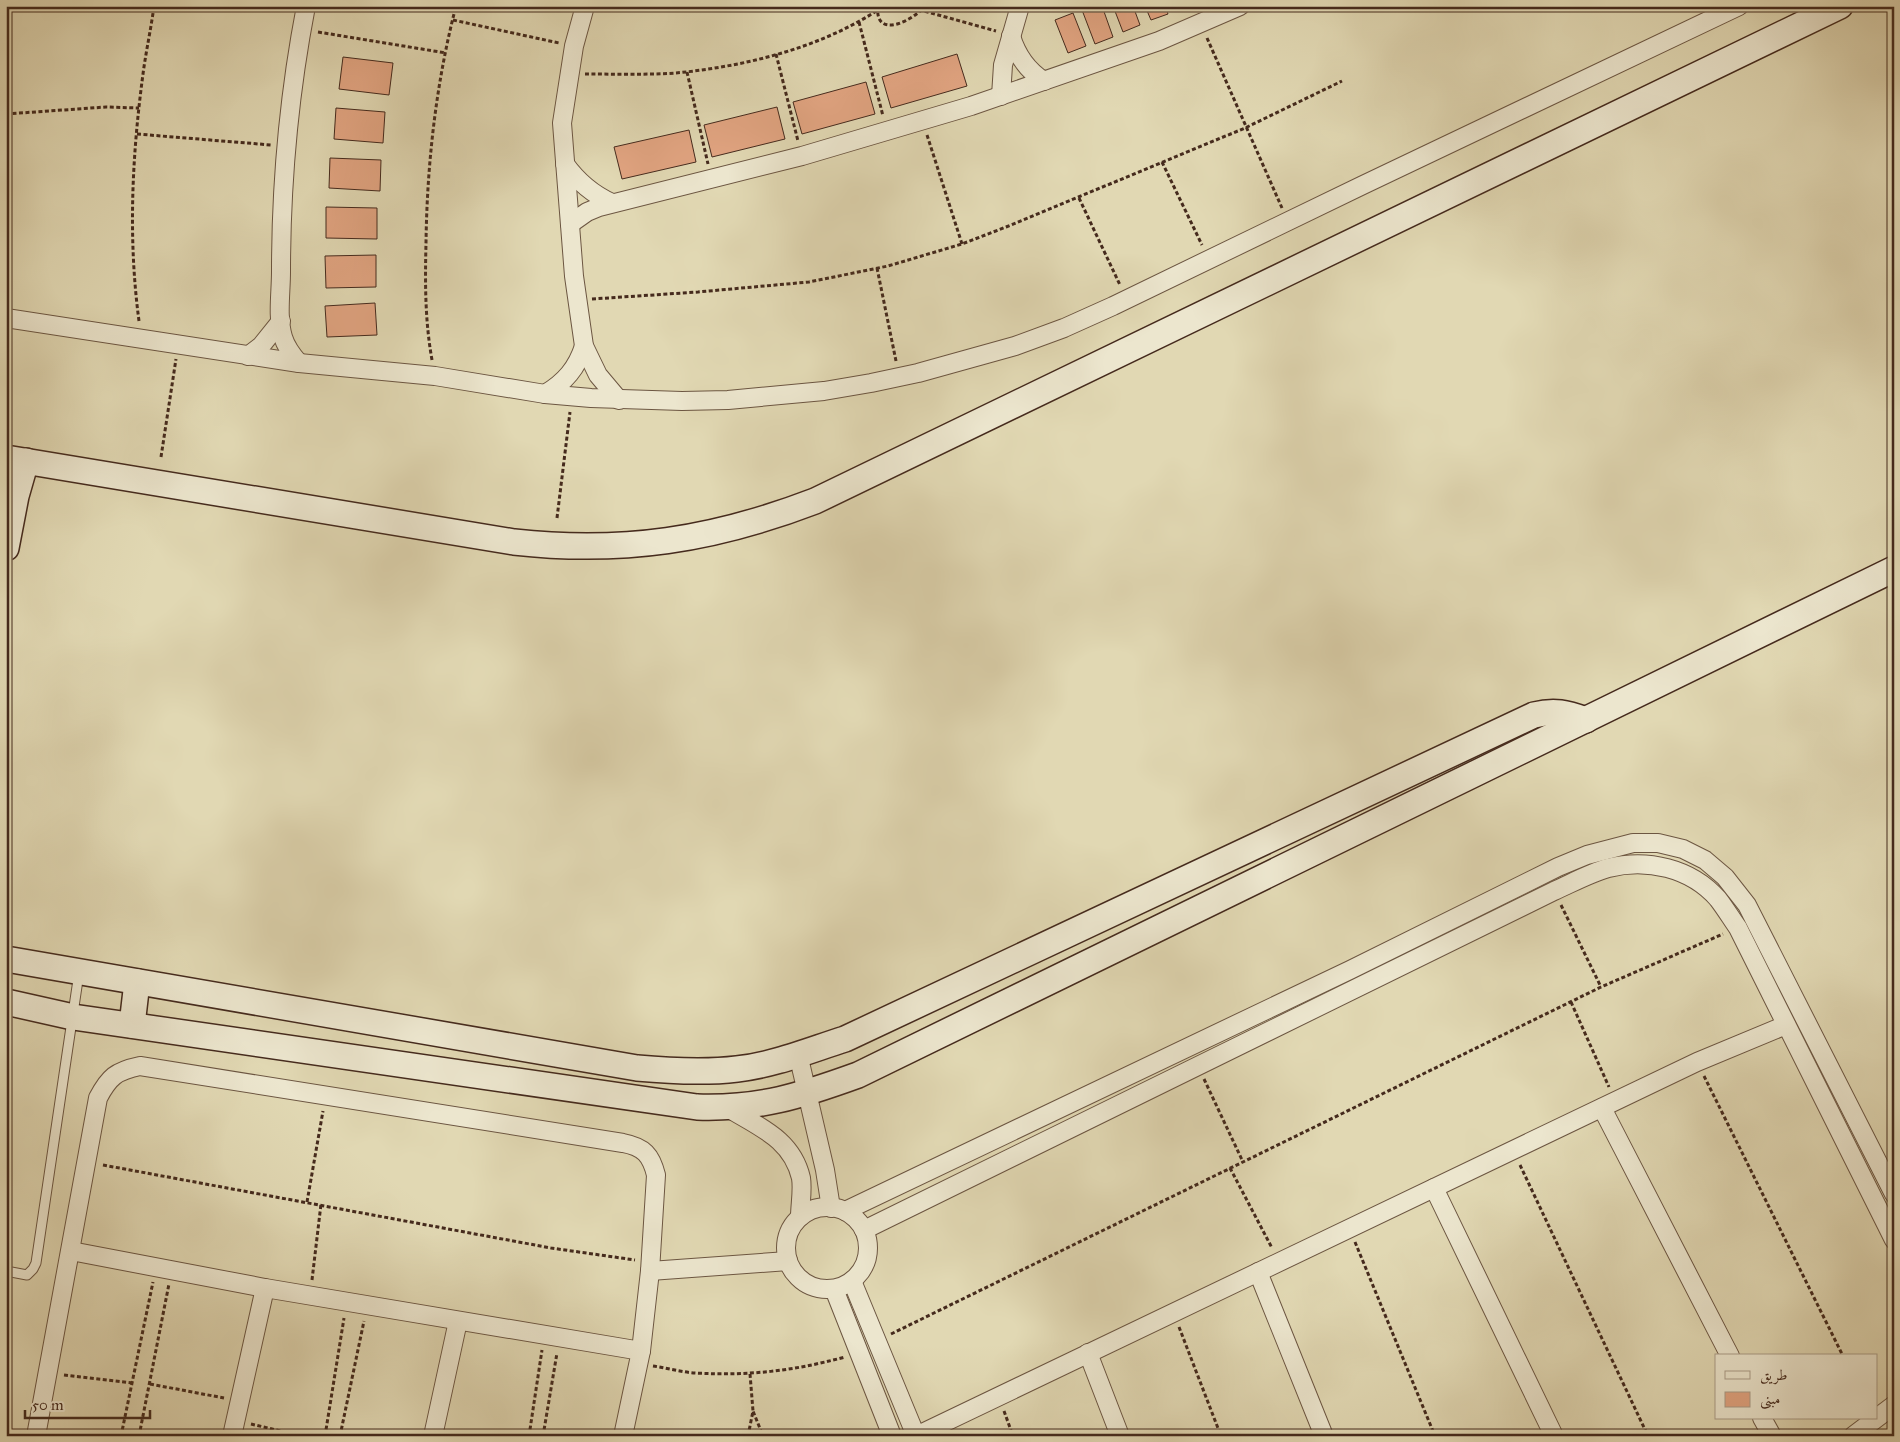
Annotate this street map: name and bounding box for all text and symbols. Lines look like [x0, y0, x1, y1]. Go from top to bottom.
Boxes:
legend [1715, 1354, 1878, 1420]
text: طريق [1760, 1366, 1787, 1385]
scale bar [25, 1387, 150, 1419]
text: مبنى [1760, 1390, 1780, 1410]
text: 50 m [32, 1396, 64, 1414]

